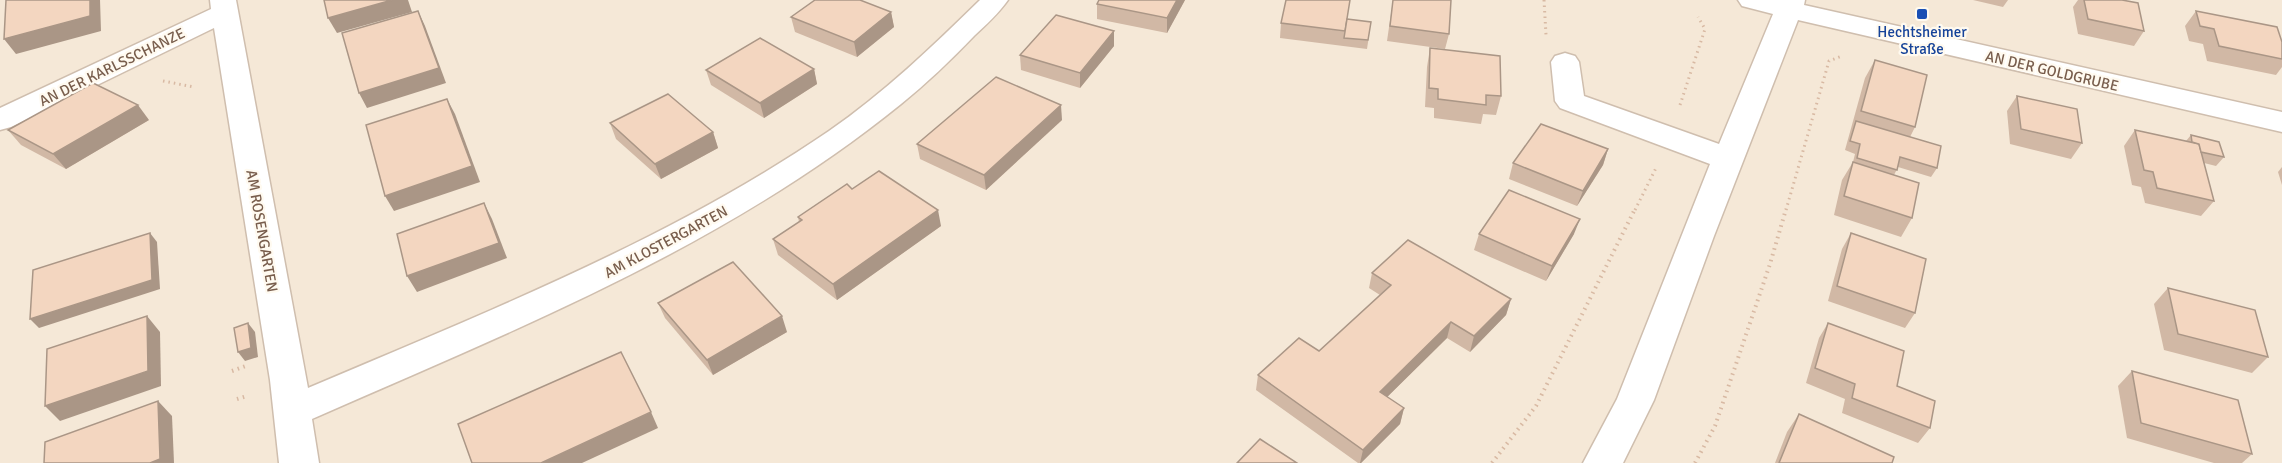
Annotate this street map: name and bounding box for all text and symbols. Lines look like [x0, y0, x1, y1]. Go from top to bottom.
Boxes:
marker: Hechtsheimer Straße [1915, 7, 1929, 21]
place label: Hechtsheimer Straße [1877, 23, 1967, 58]
street label: AN DER KARLSSCHANZE [36, 24, 188, 110]
street label: AN DER GOLDGRUBE [1984, 47, 2120, 95]
street label: AM ROSENGARTEN [242, 168, 282, 294]
street label: AM KLOSTERGARTEN [601, 202, 731, 282]

